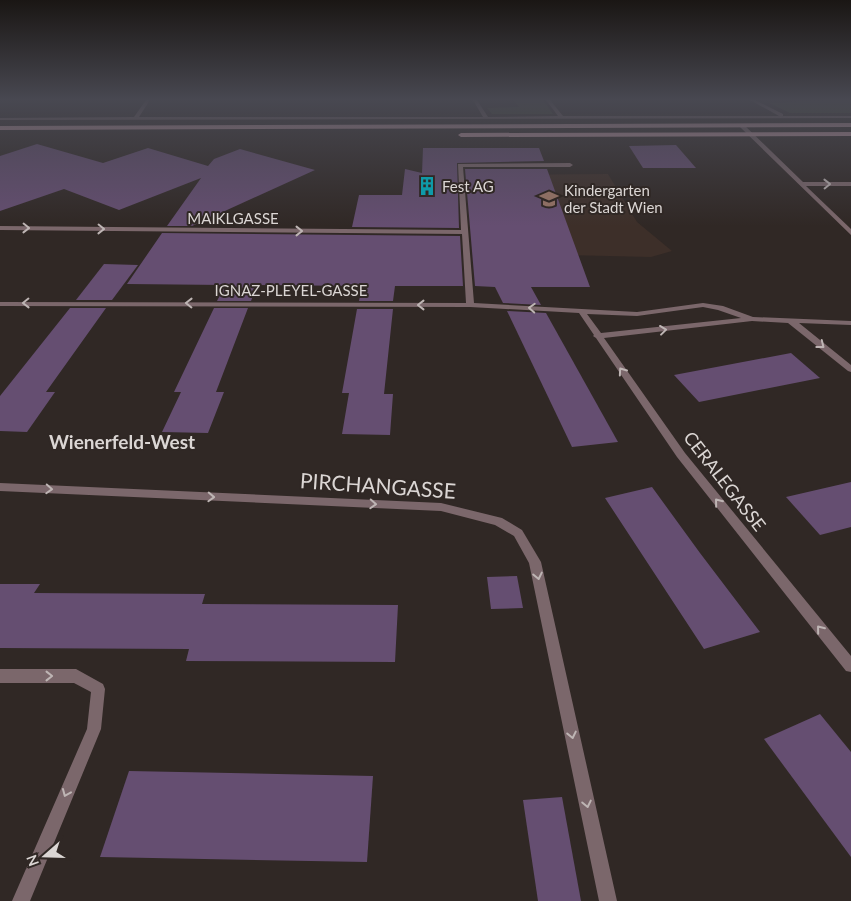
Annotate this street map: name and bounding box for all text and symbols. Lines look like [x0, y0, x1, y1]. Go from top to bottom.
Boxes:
building icon: Fest AG [416, 175, 438, 197]
place label: Fest AG [442, 177, 494, 195]
one-way arrow [823, 179, 831, 189]
place label: Kindergarten der Stadt Wien [564, 181, 663, 216]
school or university icon: Kindergarten der Stadt Wien [538, 188, 560, 210]
street label: MAIKLGASSE [187, 209, 279, 227]
one-way arrow [23, 223, 31, 234]
one-way arrow [98, 224, 106, 234]
one-way arrow [296, 226, 303, 236]
street label: IGNAZ-PLEYEL-GASSE [215, 281, 367, 299]
one-way arrow [22, 298, 30, 308]
one-way arrow [185, 298, 193, 309]
one-way arrow [417, 300, 425, 310]
one-way arrow [528, 303, 536, 313]
one-way arrow [659, 325, 667, 336]
one-way arrow [815, 340, 824, 348]
one-way arrow [619, 367, 628, 377]
street label: CERALEGASSE [679, 427, 771, 535]
district label: Wienerfeld-West [49, 430, 195, 453]
street label: PIRCHANGASSE [299, 467, 457, 503]
one-way arrow [45, 484, 53, 495]
one-way arrow [207, 491, 215, 502]
one-way arrow [370, 498, 378, 509]
one-way arrow [715, 498, 724, 507]
one-way arrow [532, 572, 543, 581]
one-way arrow [816, 625, 825, 634]
one-way arrow [45, 671, 53, 681]
one-way arrow [566, 731, 577, 740]
one-way arrow [62, 788, 73, 797]
one-way arrow [581, 800, 592, 809]
north arrow [20, 831, 70, 881]
text: N [22, 853, 42, 869]

